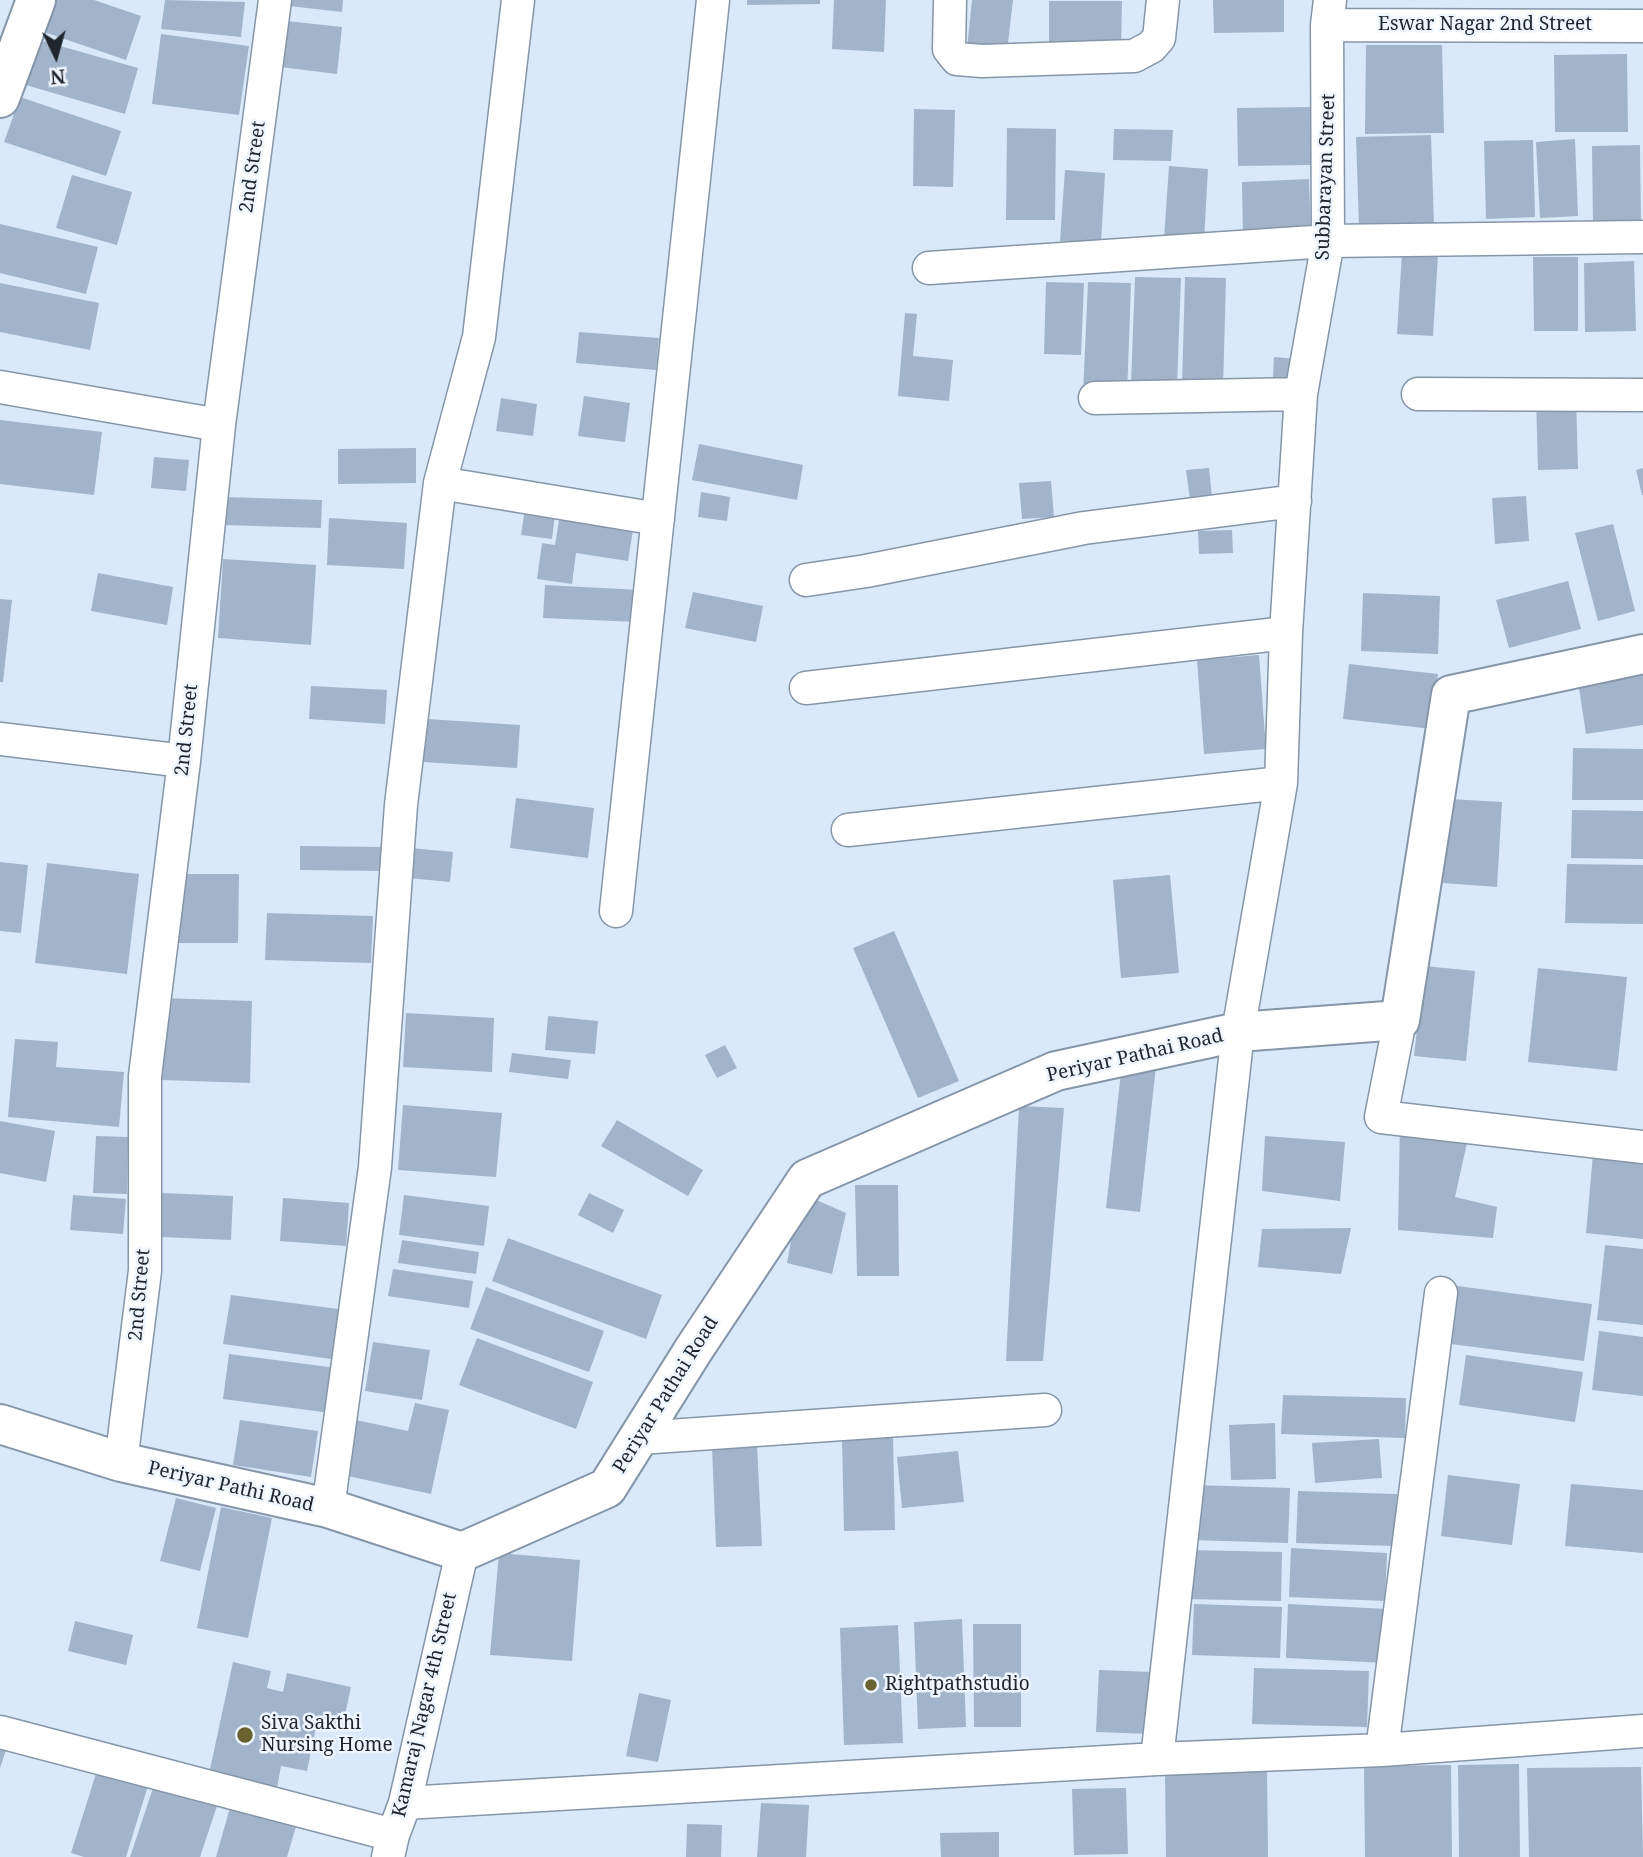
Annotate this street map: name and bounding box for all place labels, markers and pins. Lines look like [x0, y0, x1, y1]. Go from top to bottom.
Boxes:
place label: Rightpathstudio [885, 1674, 1030, 1696]
marker: Rightpathstudio [863, 1677, 879, 1693]
place label: Siva Sakthi Nursing Home [261, 1713, 393, 1757]
marker: Siva Sakthi Nursing Home [235, 1725, 255, 1745]

